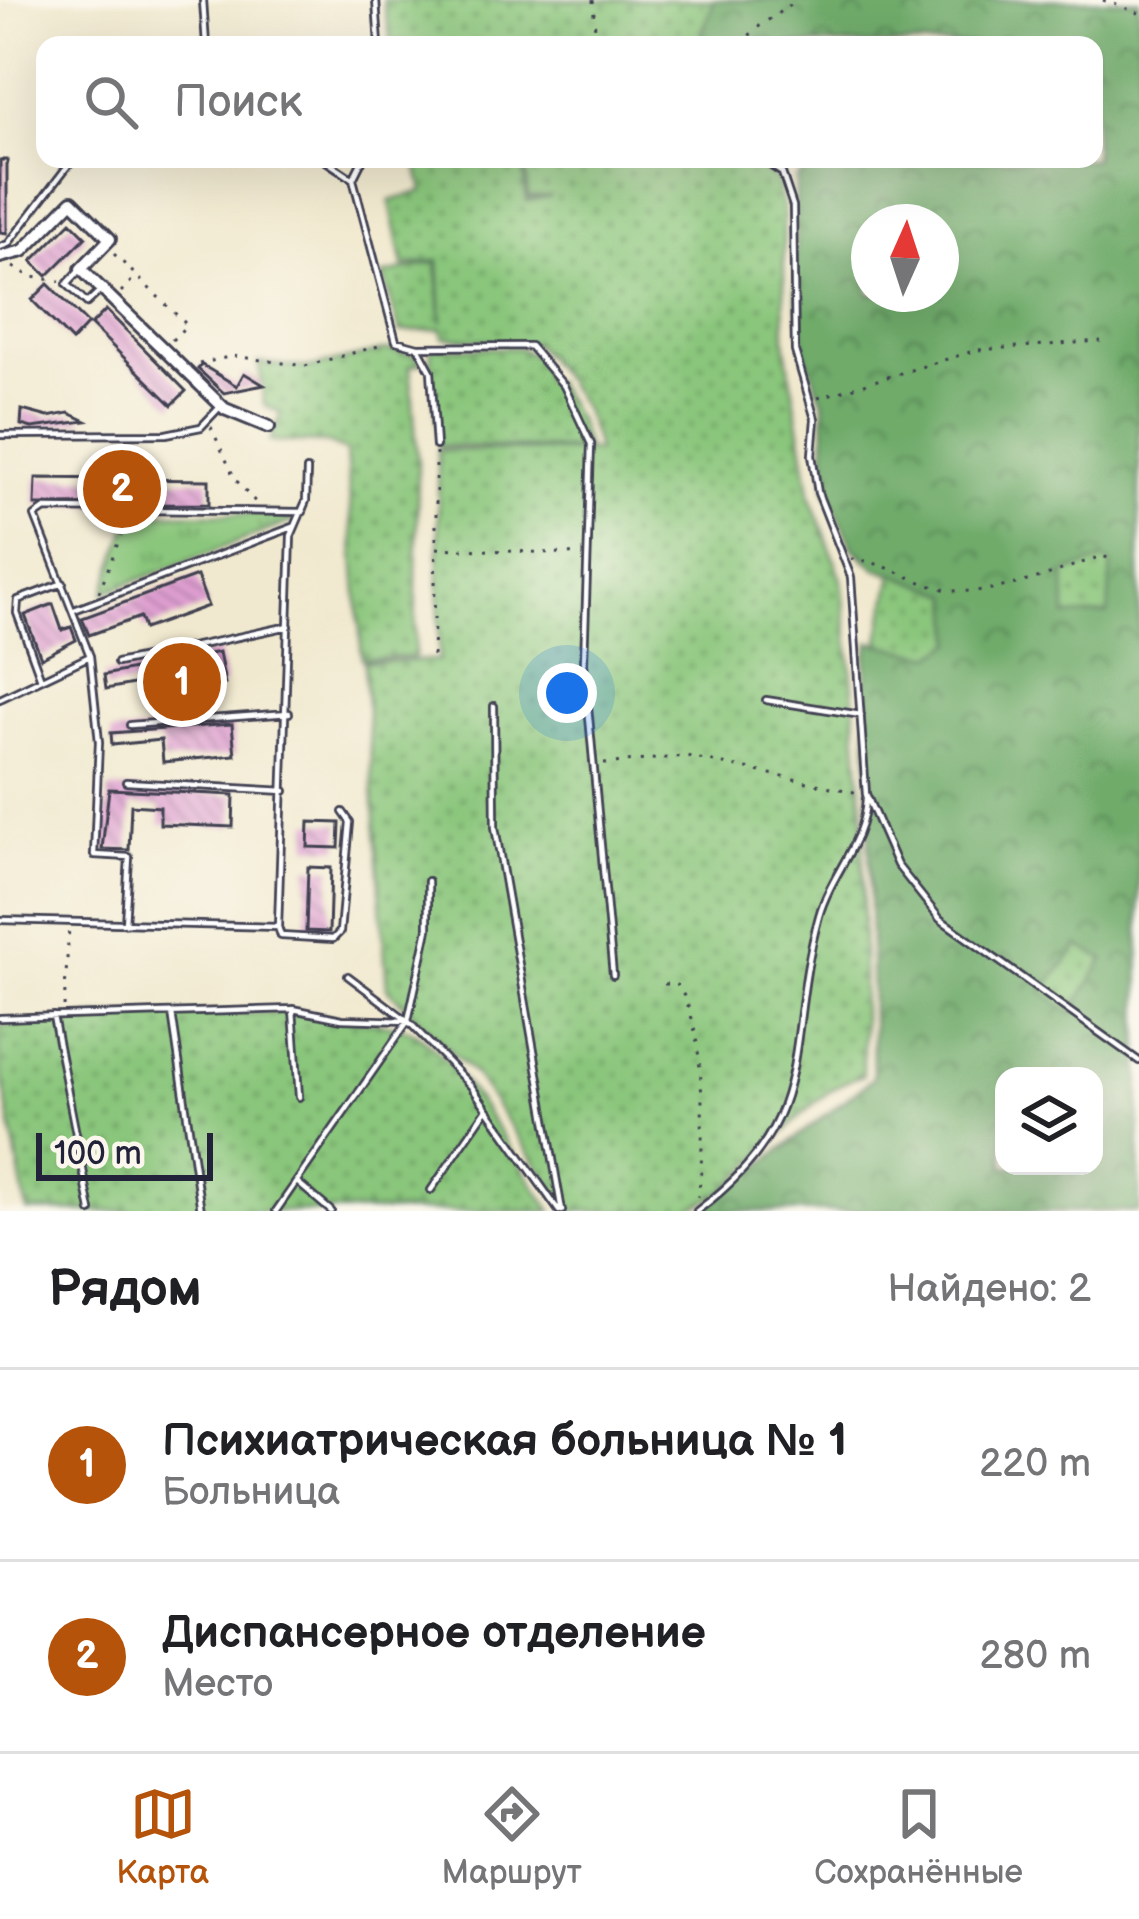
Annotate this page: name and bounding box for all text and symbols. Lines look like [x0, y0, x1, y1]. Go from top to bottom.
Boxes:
search box [36, 36, 1103, 168]
icon: search [78, 69, 144, 135]
text: Поиск [174, 75, 302, 130]
north arrow [851, 204, 959, 312]
pin: 2 [83, 444, 161, 534]
pin: 1 [143, 637, 221, 727]
your location [537, 663, 597, 723]
map controls [995, 1067, 1103, 1175]
button: layers [995, 1067, 1103, 1175]
scale bar [36, 1127, 213, 1180]
text: 100 m [54, 1134, 142, 1174]
text: Рядом [48, 1259, 202, 1320]
text: Найдено: 2 [887, 1266, 1091, 1313]
text: Психиатрическая больница № 1 [162, 1414, 847, 1469]
text: 1 [79, 1441, 95, 1488]
text: 220 m [979, 1441, 1091, 1488]
text: Больница [162, 1469, 340, 1516]
text: Диспансерное отделение [162, 1606, 706, 1661]
text: 2 [75, 1633, 99, 1680]
text: 280 m [980, 1633, 1091, 1680]
text: Место [162, 1661, 273, 1708]
tab: Карта [116, 1781, 209, 1893]
tab: Маршрут [442, 1781, 582, 1893]
tab: Сохранённые [814, 1781, 1023, 1893]

